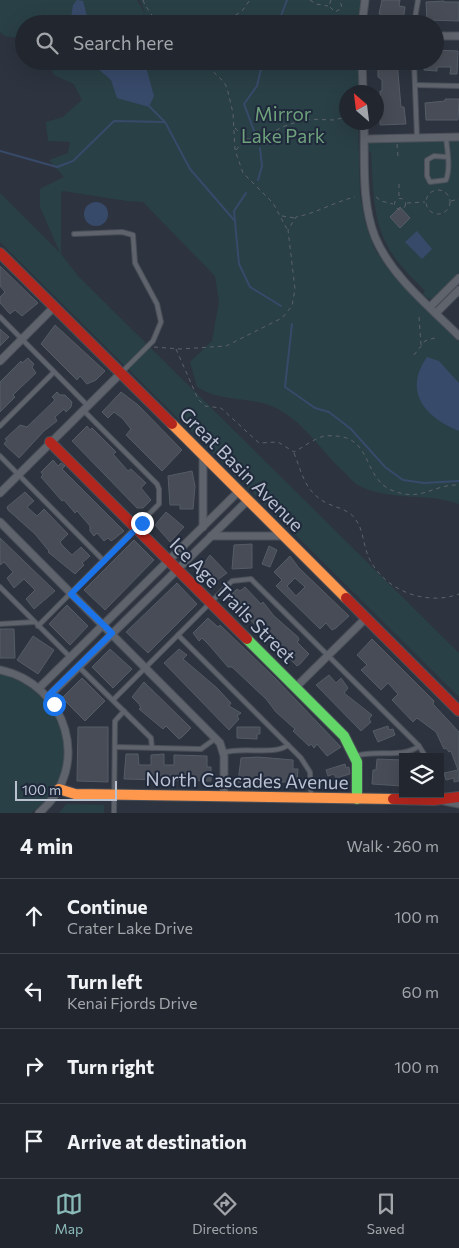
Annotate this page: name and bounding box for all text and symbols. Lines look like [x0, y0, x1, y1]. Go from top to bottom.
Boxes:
search box [15, 15, 444, 70]
icon: search [33, 29, 61, 57]
text: Search here [73, 31, 173, 54]
north arrow [339, 85, 384, 130]
park label: Mirror Lake Park [241, 102, 325, 147]
street label: Great Basin Avenue [175, 402, 309, 536]
route end [131, 512, 154, 535]
street label: Ice Age Trails Street [165, 532, 301, 668]
route start [43, 693, 66, 716]
map controls [399, 753, 444, 798]
button: layers [399, 753, 444, 798]
street label: North Cascades Avenue [145, 767, 349, 793]
scale bar [15, 778, 118, 801]
text: 100 m [22, 781, 61, 798]
text: 4 min [20, 833, 73, 858]
text: Walk · 260 m [347, 836, 439, 855]
text: Continue [67, 895, 147, 918]
icon: ahead [20, 902, 48, 930]
text: 100 m [394, 907, 439, 926]
text: Crater Lake Drive [67, 918, 193, 937]
text: Turn left [67, 970, 142, 993]
icon: left [20, 977, 48, 1005]
text: 60 m [402, 982, 439, 1001]
text: Kenai Fjords Drive [67, 993, 198, 1012]
icon: right [20, 1052, 48, 1080]
text: Turn right [67, 1055, 154, 1078]
text: 100 m [394, 1057, 439, 1076]
icon: arrive [20, 1127, 48, 1155]
text: Arrive at destination [67, 1130, 247, 1153]
tab: Map [54, 1190, 83, 1237]
tab: Directions [192, 1190, 258, 1237]
tab: Saved [367, 1190, 405, 1237]

